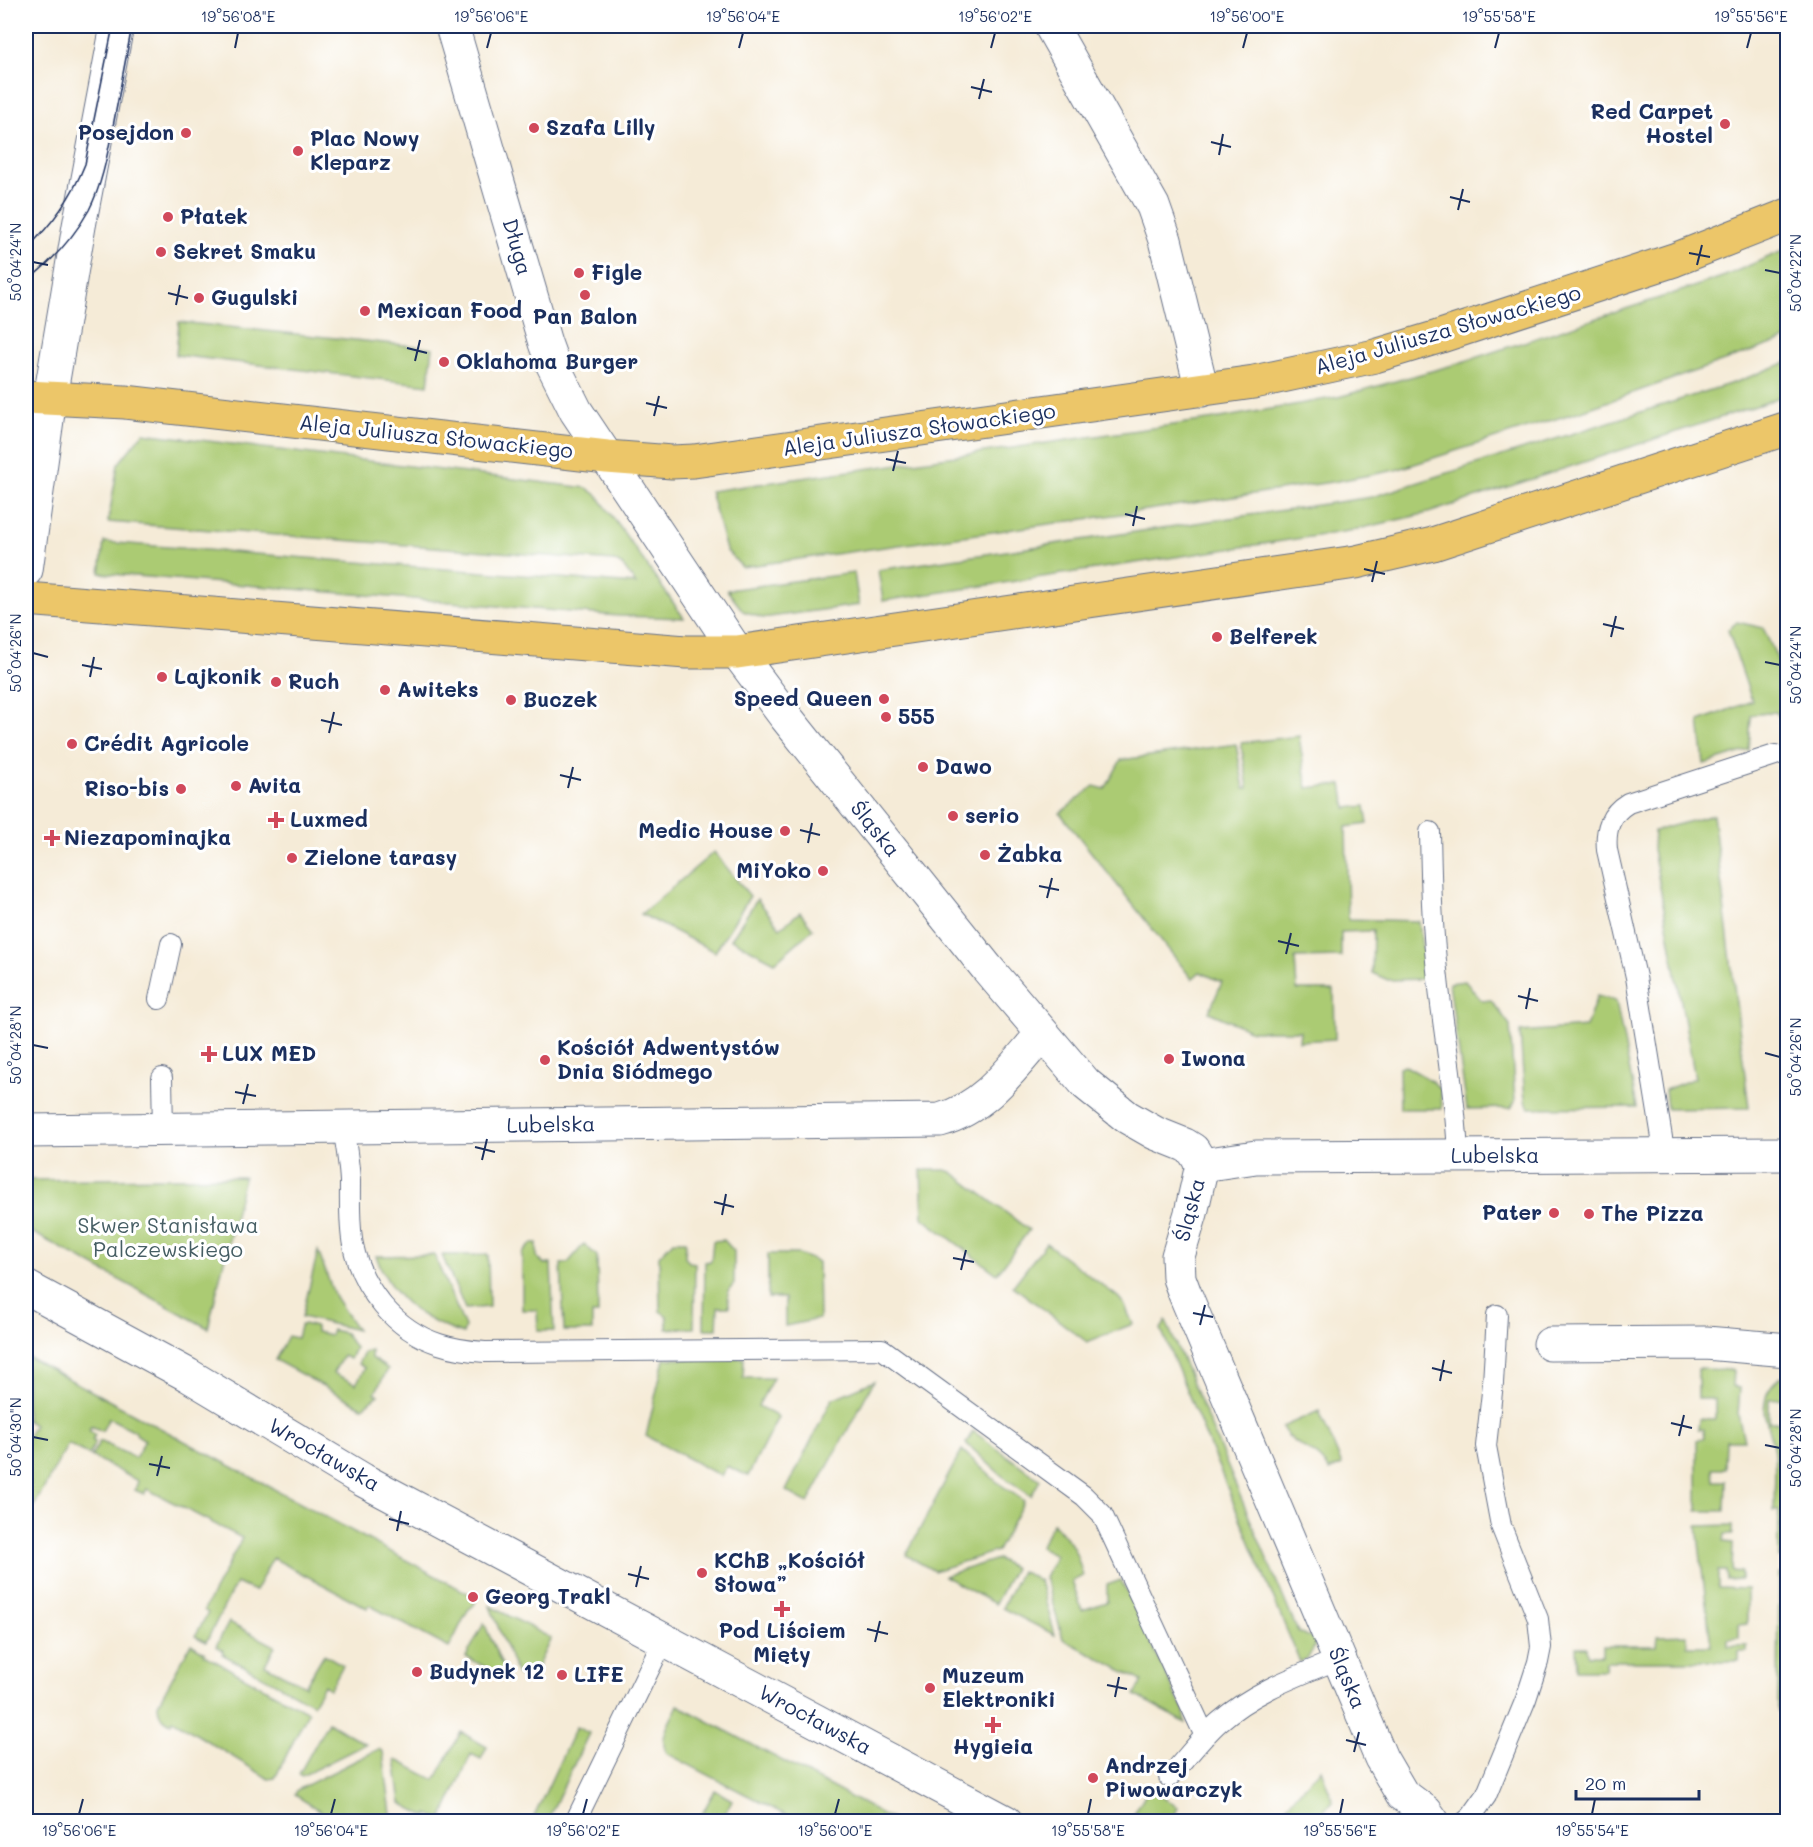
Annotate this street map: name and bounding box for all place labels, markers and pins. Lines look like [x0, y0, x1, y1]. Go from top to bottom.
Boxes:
place label: Red Carpet Hostel [1591, 97, 1713, 148]
place label: Szafa Lilly [546, 113, 655, 141]
marker: Red Carpet Hostel [1718, 117, 1732, 131]
place label: Posejdon [78, 118, 174, 145]
marker: Szafa Lilly [527, 121, 541, 135]
place label: Plac Nowy Kleparz [310, 124, 419, 175]
marker: Posejdon [179, 126, 193, 140]
marker: Plac Nowy Kleparz [291, 144, 305, 158]
place label: Płatek [180, 202, 248, 229]
marker: Płatek [161, 210, 175, 224]
place label: Sekret Smaku [173, 237, 316, 264]
marker: Sekret Smaku [154, 245, 168, 259]
place label: Figle [591, 258, 642, 285]
marker: Figle [572, 266, 586, 280]
place label: Gugulski [211, 283, 298, 310]
marker: Pan Balon [578, 288, 592, 302]
marker: Gugulski [192, 291, 206, 305]
place label: Mexican Food [377, 296, 522, 323]
place label: Pan Balon [533, 302, 637, 329]
marker: Mexican Food [358, 304, 372, 318]
place label: Oklahoma Burger [456, 347, 638, 374]
marker: Oklahoma Burger [437, 355, 451, 369]
place label: Belferek [1229, 622, 1318, 649]
marker: Belferek [1210, 630, 1224, 644]
place label: Lajkonik [174, 662, 262, 689]
place label: Ruch [288, 667, 339, 694]
marker: Lajkonik [155, 670, 169, 684]
marker: Ruch [269, 675, 283, 689]
place label: Awiteks [397, 675, 479, 702]
marker: Awiteks [378, 683, 392, 697]
place label: Speed Queen [734, 684, 872, 711]
place label: Buczek [523, 685, 597, 712]
marker: Speed Queen [877, 692, 891, 706]
marker: Buczek [504, 693, 518, 707]
place label: 555 [898, 702, 935, 729]
marker: 555 [879, 710, 893, 724]
place label: Crédit Agricole [84, 729, 249, 756]
marker: Crédit Agricole [65, 737, 79, 751]
place label: Dawo [935, 752, 992, 779]
marker: Dawo [916, 760, 930, 774]
place label: Avita [248, 771, 301, 798]
place label: Riso-bis [84, 774, 169, 801]
marker: Avita [229, 779, 243, 793]
marker: Riso-bis [174, 782, 188, 796]
place label: serio [965, 801, 1019, 828]
place label: Luxmed [290, 805, 368, 832]
marker: serio [946, 809, 960, 823]
marker: Luxmed [267, 811, 285, 829]
place label: Medic House [638, 816, 773, 843]
place label: Niezapominajka [64, 823, 231, 850]
marker: Medic House [778, 824, 792, 838]
marker: Niezapominajka [45, 831, 59, 845]
place label: Żabka [997, 840, 1062, 867]
place label: Zielone tarasy [304, 843, 457, 871]
marker: Żabka [978, 848, 992, 862]
marker: Zielone tarasy [285, 851, 299, 865]
place label: MiYoko [736, 856, 811, 883]
marker: MiYoko [816, 864, 830, 878]
place label: Kościół Adwentystów Dnia Siódmego [557, 1033, 780, 1084]
place label: LUX MED [222, 1039, 316, 1066]
place label: Iwona [1181, 1044, 1246, 1071]
marker: LUX MED [200, 1045, 218, 1063]
marker: Iwona [1162, 1052, 1176, 1066]
marker: Kościół Adwentystów Dnia Siódmego [538, 1053, 552, 1067]
place label: Pater [1482, 1198, 1542, 1225]
place label: The Pizza [1601, 1199, 1704, 1226]
marker: Pater [1547, 1206, 1561, 1220]
marker: The Pizza [1582, 1207, 1596, 1221]
place label: KChB „Kościół Słowa” [714, 1546, 865, 1597]
marker: KChB „Kościół Słowa” [695, 1566, 709, 1580]
place label: Georg Trakl [485, 1582, 611, 1609]
marker: Georg Trakl [466, 1590, 480, 1604]
marker: Pod Liściem Mięty [775, 1602, 789, 1616]
place label: Pod Liściem Mięty [719, 1616, 845, 1668]
place label: Budynek 12 [429, 1657, 544, 1685]
place label: LIFE [574, 1660, 624, 1687]
place label: Muzeum Elektroniki [942, 1661, 1056, 1712]
marker: Budynek 12 [410, 1665, 424, 1679]
marker: LIFE [555, 1668, 569, 1682]
marker: Muzeum Elektroniki [923, 1681, 937, 1695]
marker: Hygieia [986, 1718, 1000, 1732]
place label: Hygieia [953, 1732, 1033, 1760]
place label: Andrzej Piwowarczyk [1105, 1751, 1243, 1803]
marker: Andrzej Piwowarczyk [1086, 1771, 1100, 1785]

